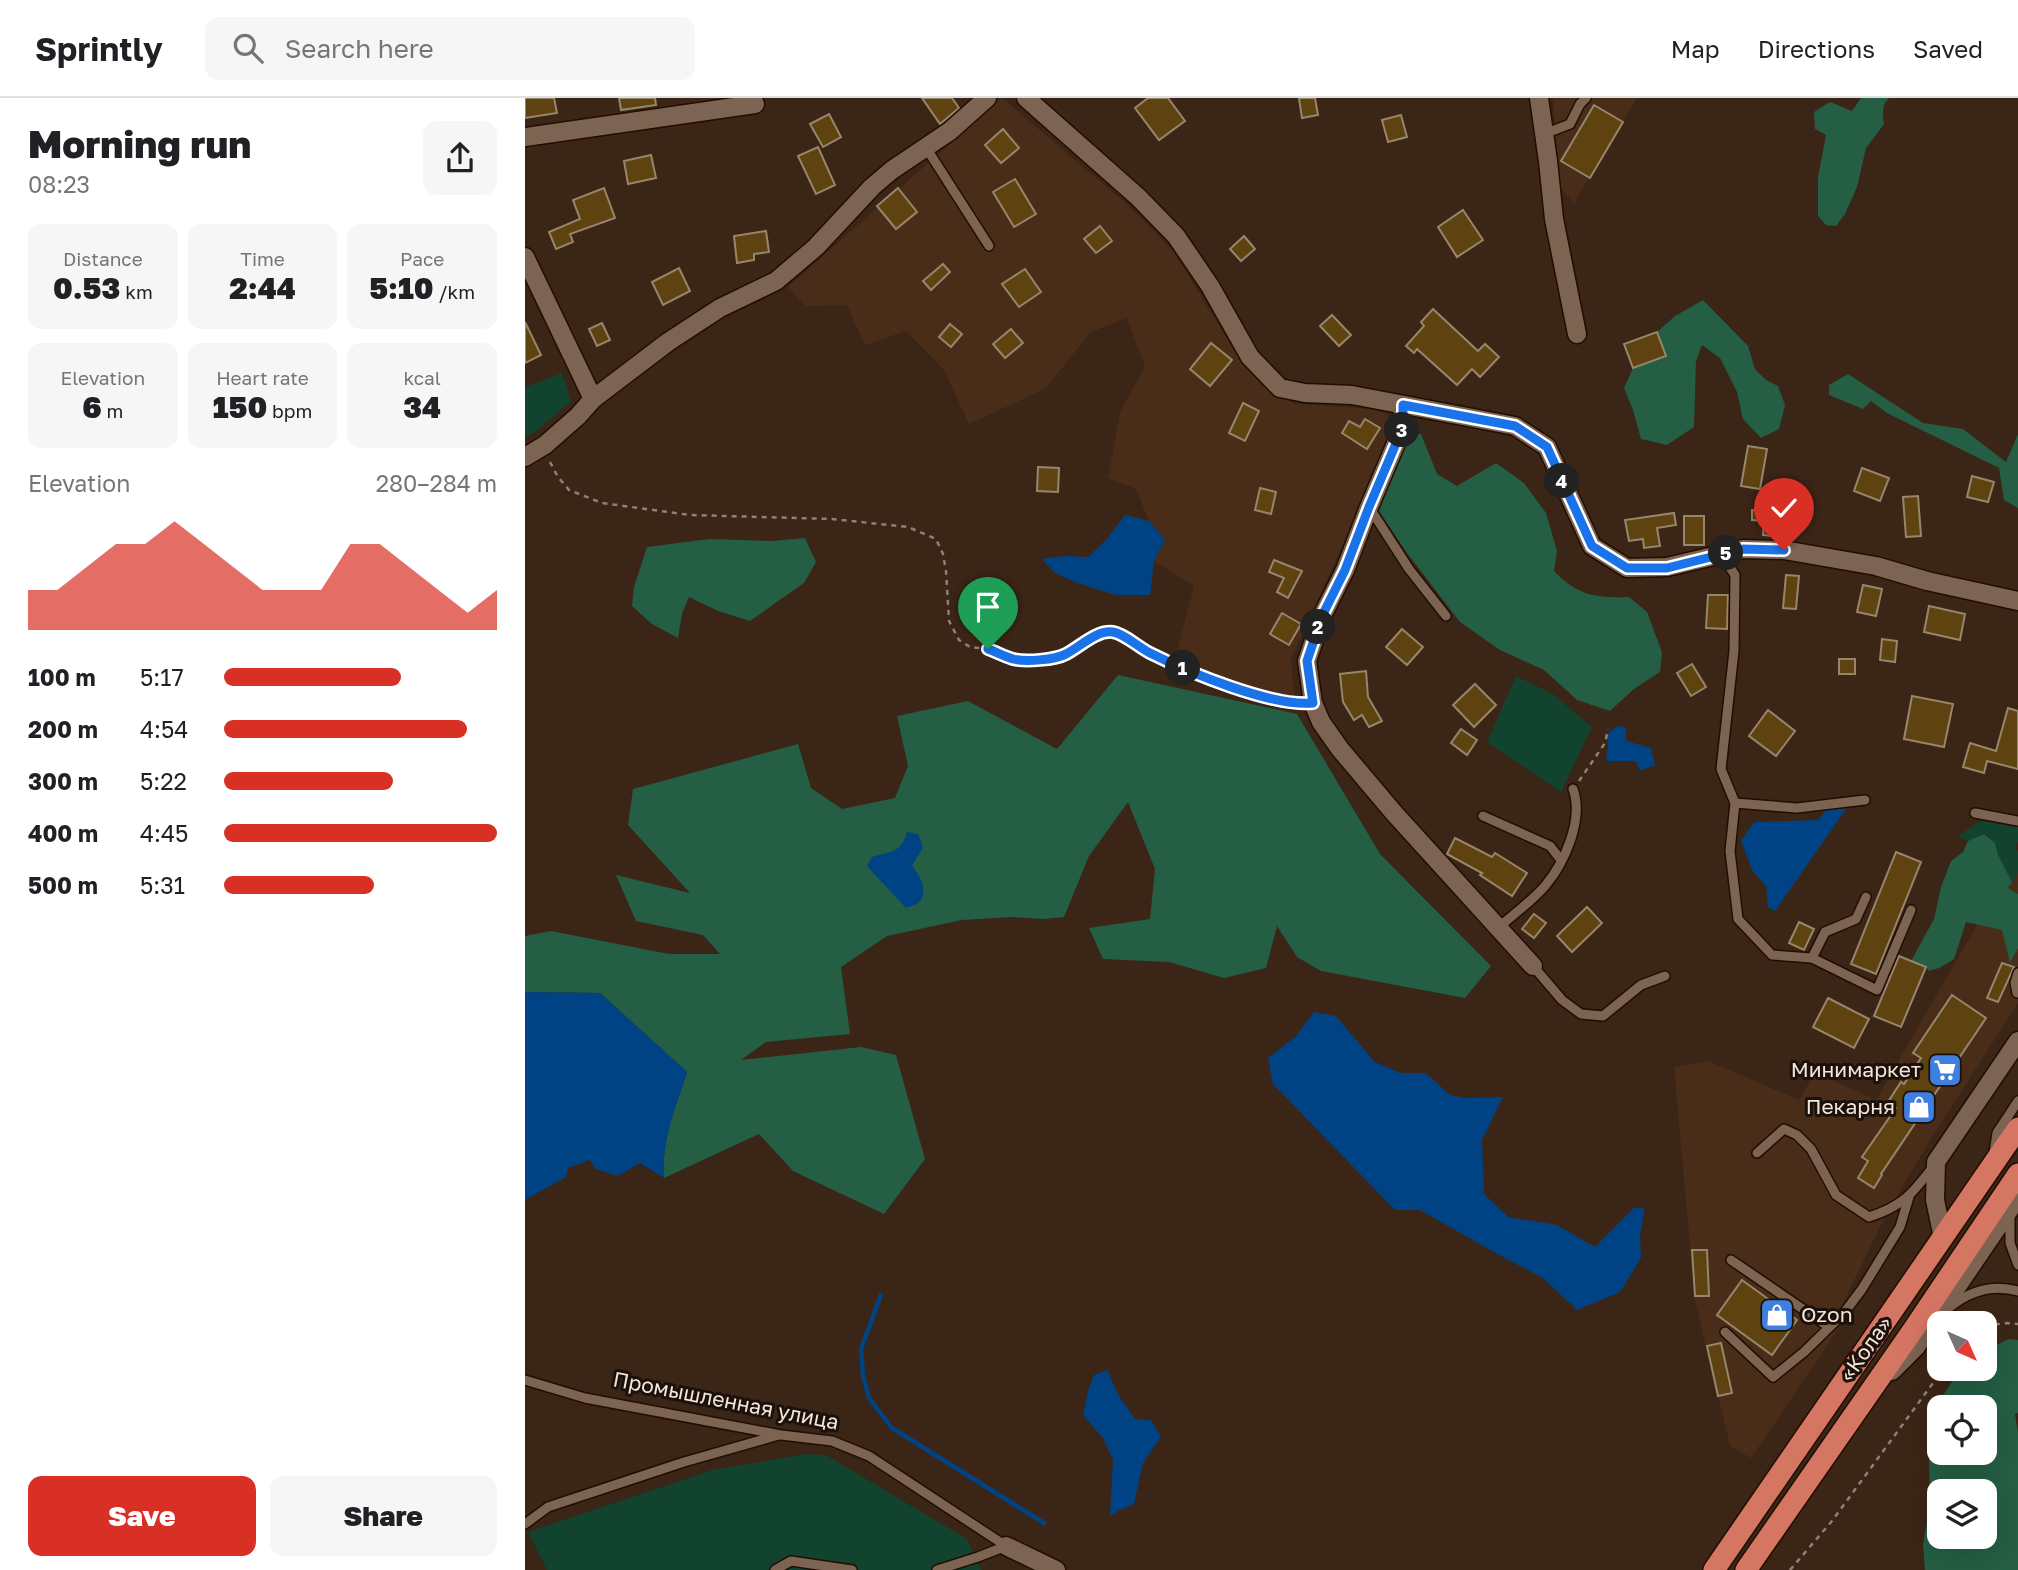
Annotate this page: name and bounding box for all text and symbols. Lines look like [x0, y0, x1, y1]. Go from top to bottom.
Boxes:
search box [205, 17, 695, 80]
text: Sprintly [35, 29, 163, 68]
icon: search [229, 29, 267, 67]
text: Search here [285, 33, 434, 64]
text: Map [1671, 34, 1720, 63]
text: Directions [1758, 34, 1875, 63]
text: Saved [1913, 34, 1983, 63]
text: Morning run [28, 121, 251, 166]
button: share [423, 121, 497, 195]
text: 08:23 [28, 170, 90, 198]
text: Distance [63, 247, 143, 270]
text: Time [240, 247, 285, 270]
text: Pace [400, 247, 444, 270]
text: 0.53 [53, 270, 120, 306]
text: 2:44 [229, 270, 296, 306]
text: 5:10 [369, 270, 434, 306]
text: km [120, 280, 153, 303]
text: /km [434, 280, 475, 303]
text: Elevation [61, 366, 145, 389]
text: Heart rate [216, 366, 309, 389]
text: kcal [403, 366, 441, 389]
text: 6 [82, 389, 102, 425]
text: 150 [213, 389, 267, 425]
text: 34 [403, 389, 441, 425]
text: m [102, 399, 123, 422]
text: bpm [267, 399, 312, 422]
pin: 3 [1385, 412, 1419, 448]
text: 3 [1396, 418, 1407, 441]
pin: 4 [1545, 464, 1579, 498]
text: Elevation [28, 469, 130, 497]
text: 280–284 m [376, 469, 497, 497]
text: 4 [1556, 469, 1567, 492]
pin [1754, 478, 1814, 550]
icon: check [1765, 489, 1803, 527]
pin: 5 [1709, 536, 1743, 570]
text: 5 [1720, 541, 1731, 564]
pin [958, 577, 1018, 649]
icon: arrive [969, 588, 1007, 626]
pin: 2 [1301, 610, 1335, 644]
text: 2 [1312, 615, 1323, 638]
pin: 1 [1165, 650, 1201, 686]
text: 1 [1178, 656, 1187, 679]
text: 100 m [28, 663, 96, 691]
text: 5:17 [140, 663, 184, 691]
text: 200 m [28, 715, 98, 743]
text: 4:54 [140, 715, 188, 743]
text: 300 m [28, 767, 98, 795]
text: 5:22 [140, 767, 187, 795]
text: 400 m [28, 819, 98, 847]
text: 4:45 [140, 819, 188, 847]
text: 500 m [28, 871, 98, 899]
text: 5:31 [140, 871, 185, 899]
supermarket icon: Минимаркет [1926, 1051, 1964, 1089]
place label: Минимаркет [1791, 1056, 1921, 1082]
shop icon: Пекарня [1900, 1088, 1938, 1126]
place label: Пекарня [1806, 1093, 1895, 1119]
shop icon: Ozon [1758, 1296, 1796, 1334]
place label: Ozon [1801, 1301, 1853, 1327]
street label: «Кола» [1833, 1311, 1897, 1386]
north arrow [1927, 1311, 1997, 1381]
map controls [1927, 1311, 1997, 1549]
street label: Промышленная улица [611, 1365, 841, 1435]
button: locate [1927, 1395, 1997, 1465]
button: Save [28, 1476, 256, 1556]
button: Share [270, 1476, 497, 1556]
button: layers [1927, 1479, 1997, 1549]

